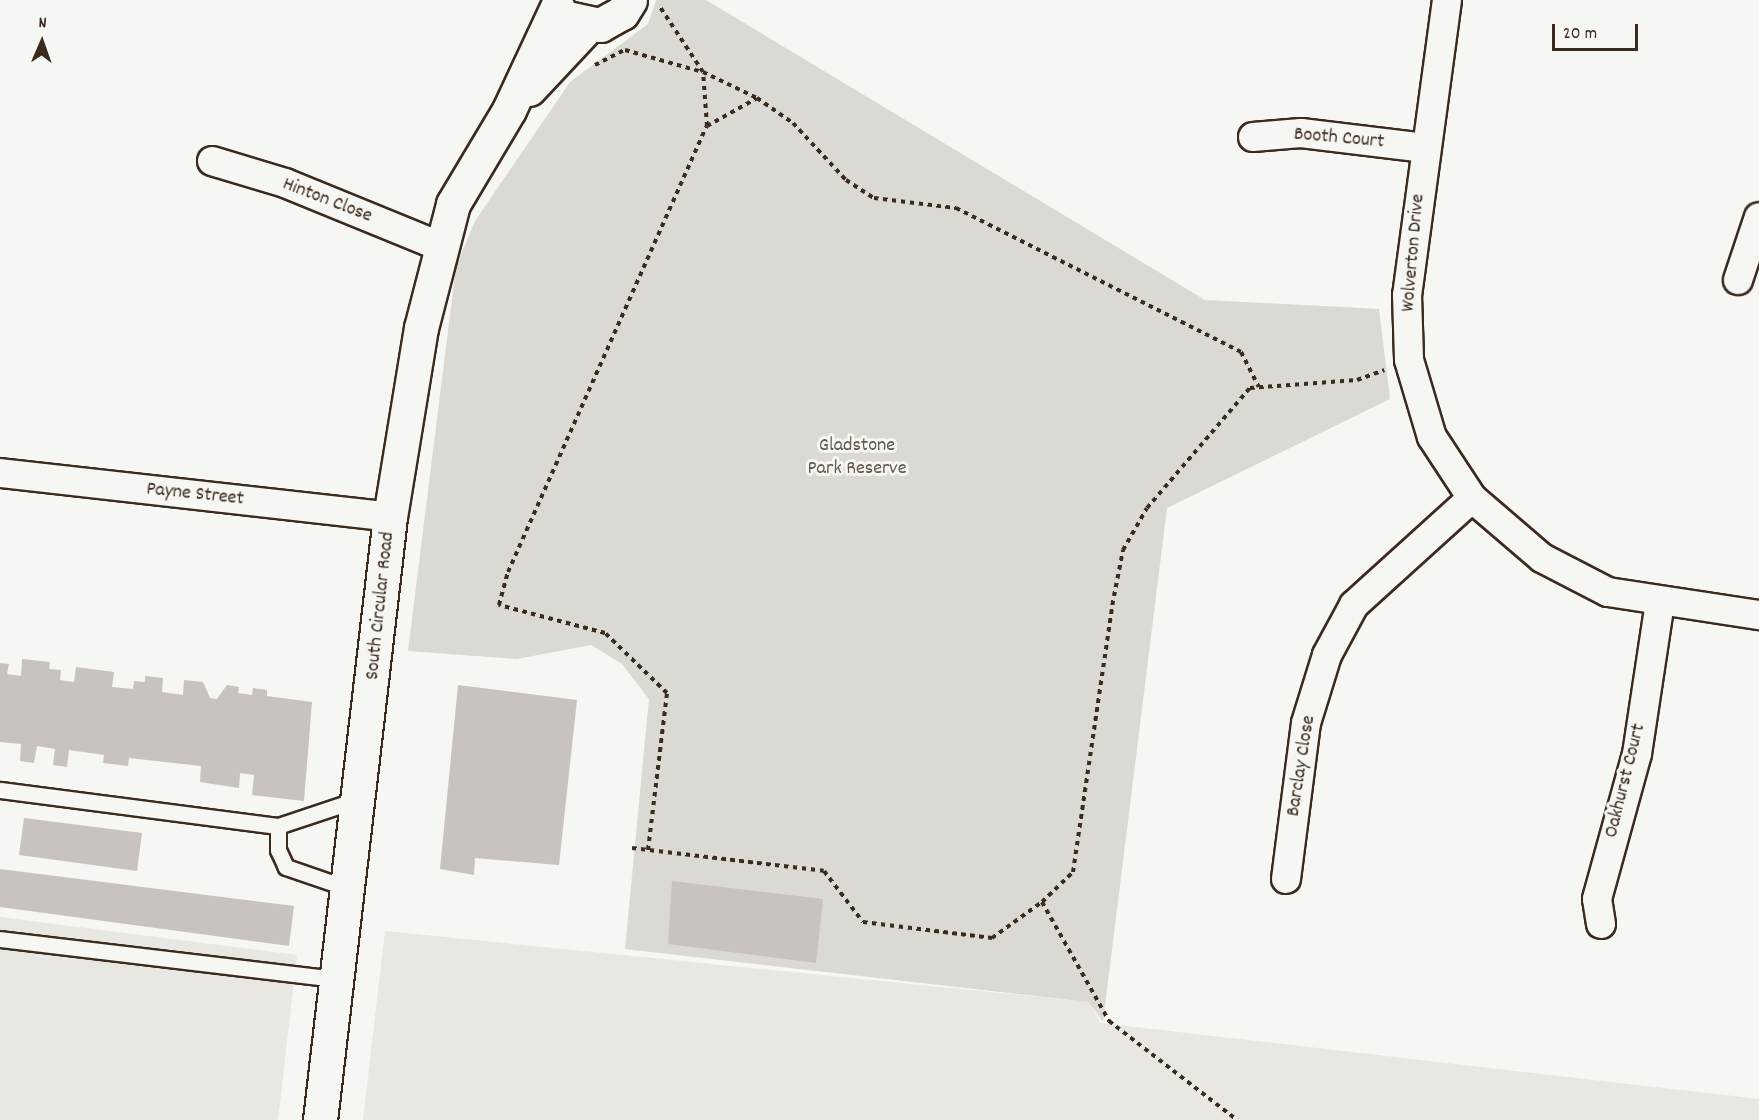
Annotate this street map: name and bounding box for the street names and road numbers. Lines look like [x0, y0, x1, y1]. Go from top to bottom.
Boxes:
street label: Booth Court [1293, 123, 1385, 155]
street label: Hinton Close [279, 173, 375, 229]
street label: Wolverton Drive [1397, 193, 1431, 313]
street label: Payne Street [145, 478, 245, 512]
street label: South Circular Road [361, 531, 401, 681]
street label: Barclay Close [1282, 714, 1322, 818]
street label: Oakhurst Court [1600, 721, 1652, 841]

